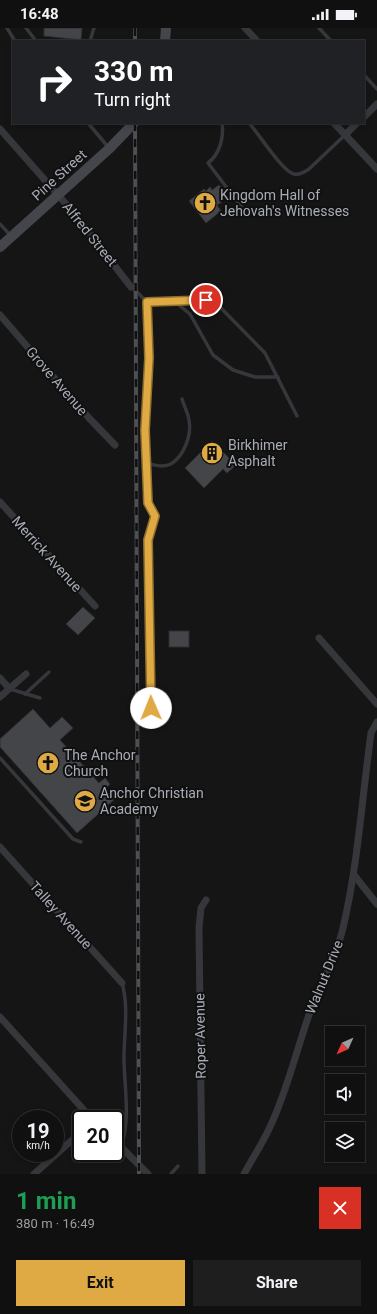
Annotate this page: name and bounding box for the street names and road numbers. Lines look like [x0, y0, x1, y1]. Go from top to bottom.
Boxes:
street label: Pine Street [28, 146, 90, 204]
street label: Alfred Street [59, 199, 121, 270]
street label: Grove Avenue [23, 344, 91, 418]
street label: Merrick Avenue [9, 513, 85, 595]
street label: Talley Avenue [27, 878, 95, 952]
street label: Walnut Drive [302, 938, 346, 1016]
street label: Roper Avenue [191, 993, 209, 1079]

